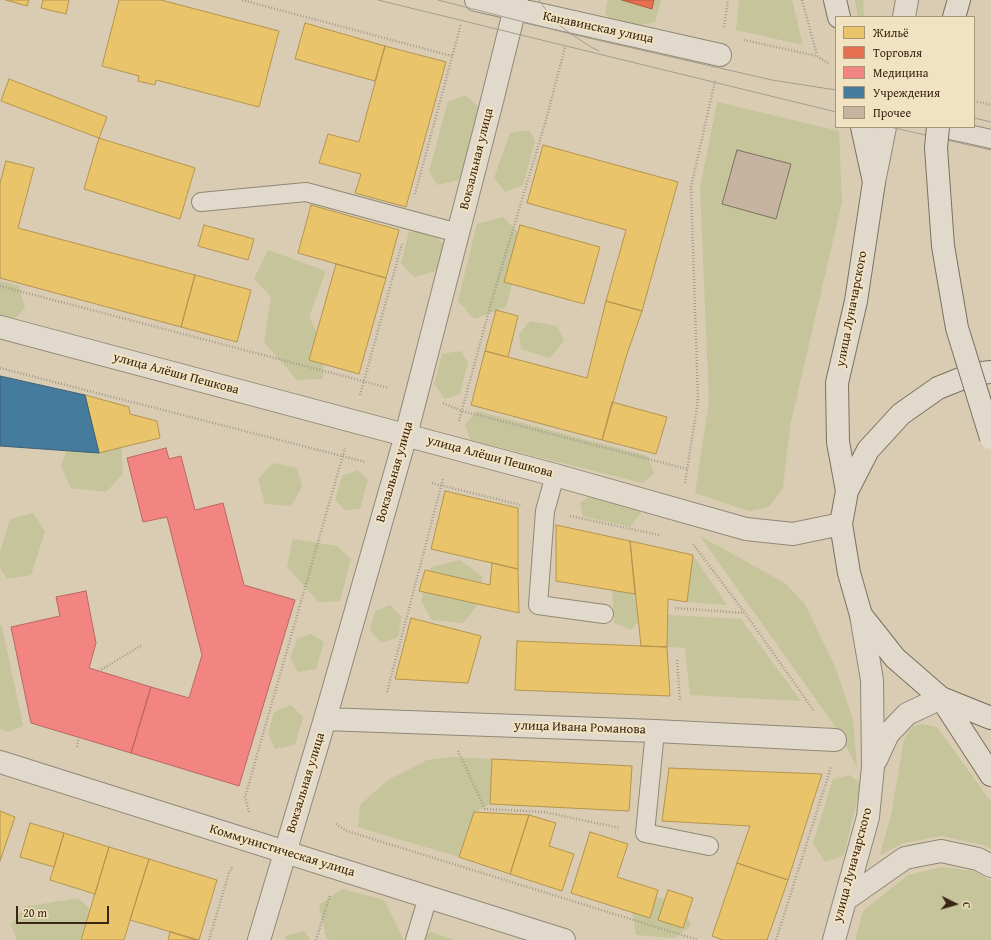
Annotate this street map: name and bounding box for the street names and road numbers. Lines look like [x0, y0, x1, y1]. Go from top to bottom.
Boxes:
street label: Канавинская улица [541, 9, 655, 47]
street label: Вокзальная улица [457, 107, 497, 211]
street label: улица Луначарского [833, 250, 871, 368]
street label: улица Алёши Пешкова [111, 350, 241, 398]
street label: Вокзальная улица [373, 420, 417, 524]
street label: улица Алёши Пешкова [425, 433, 555, 481]
street label: улица Ивана Романова [514, 718, 646, 738]
street label: Вокзальная улица [283, 731, 329, 835]
street label: улица Луначарского [830, 806, 876, 924]
street label: Коммунистическая улица [207, 821, 357, 881]

